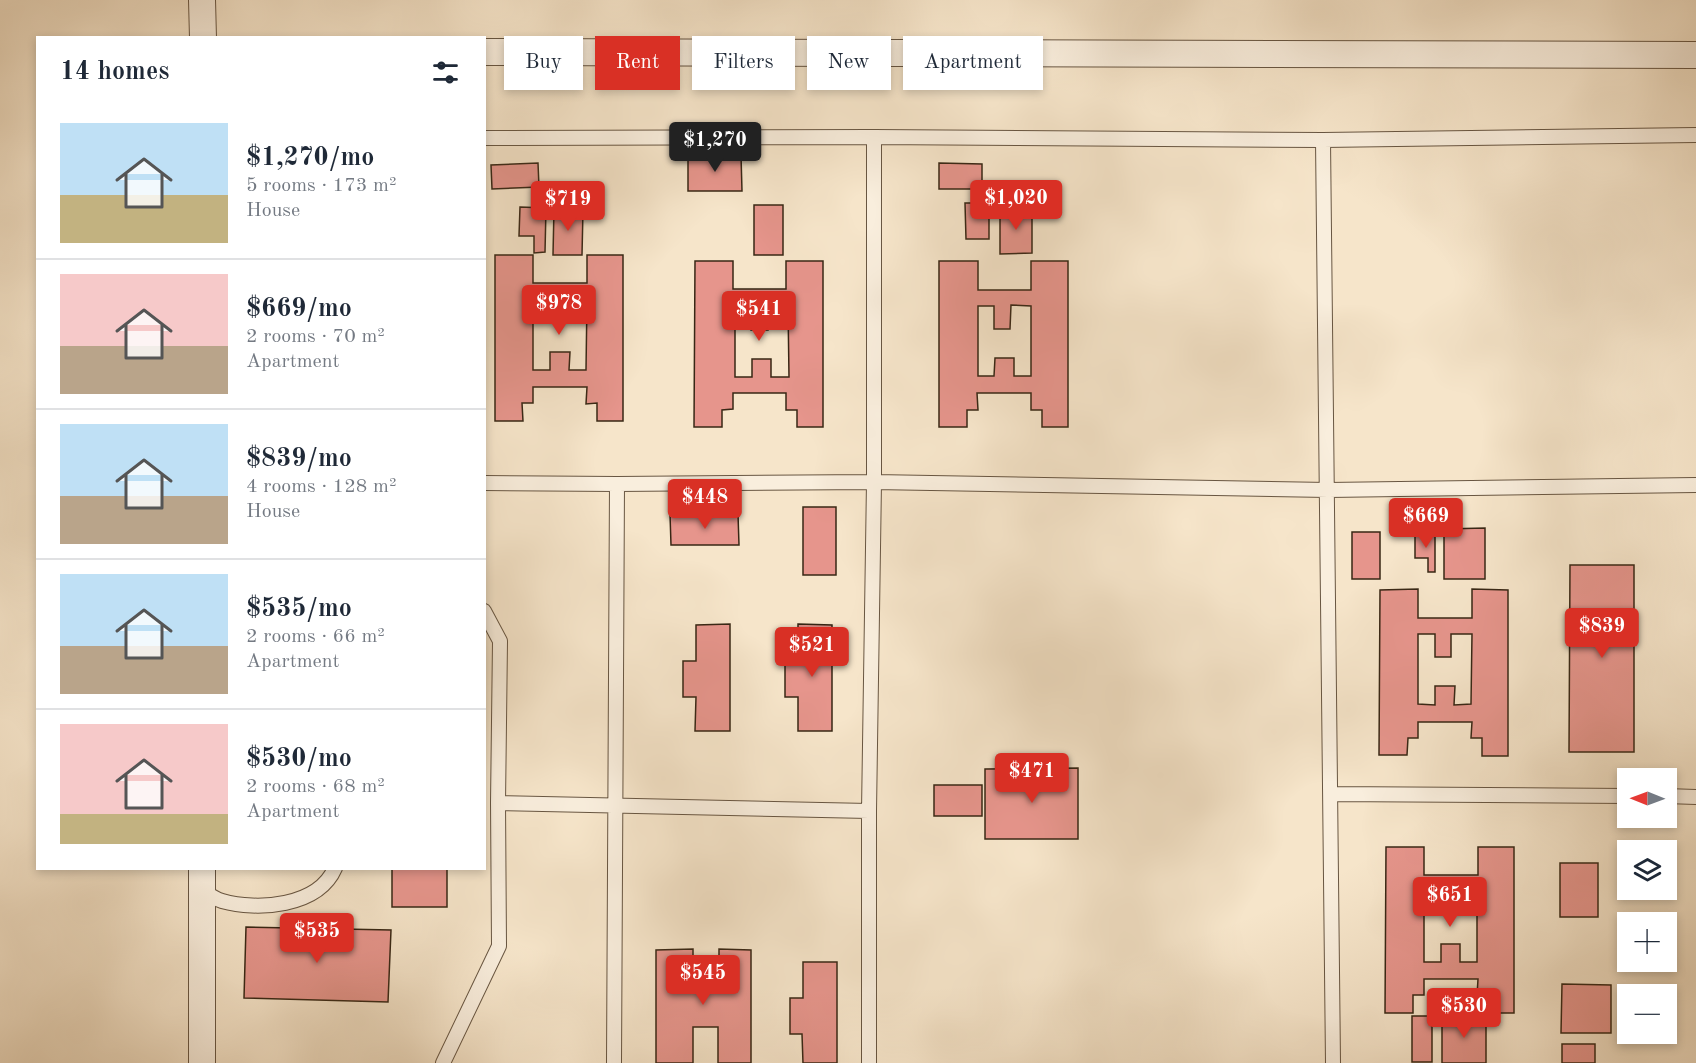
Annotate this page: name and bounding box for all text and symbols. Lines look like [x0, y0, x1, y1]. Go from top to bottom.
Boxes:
chip: Buy [504, 36, 583, 90]
chip: Rent [595, 36, 680, 90]
chip: Filters [692, 36, 795, 90]
chip: New [807, 36, 891, 90]
chip: Apartment [903, 36, 1043, 90]
icon: filters [429, 56, 462, 89]
text: 14 homes [60, 59, 169, 85]
pin: $1,270 [666, 122, 764, 173]
text: $1,270 [683, 131, 747, 151]
text: $1,270/mo [246, 145, 374, 171]
icon: home [108, 147, 180, 219]
text: 5 rooms · 173 m² [246, 176, 396, 196]
pin: $1,020 [967, 180, 1065, 231]
pin: $719 [532, 181, 604, 232]
text: $1,020 [984, 189, 1048, 209]
text: $719 [545, 190, 591, 210]
text: House [246, 201, 300, 221]
pin: $978 [523, 285, 595, 336]
pin: $541 [723, 291, 795, 342]
text: $978 [536, 294, 582, 314]
text: $669/mo [246, 296, 352, 322]
icon: home [108, 298, 180, 370]
text: $541 [736, 300, 782, 320]
text: 2 rooms · 70 m² [246, 327, 385, 347]
text: Apartment [246, 352, 340, 372]
text: $839/mo [246, 446, 352, 472]
icon: home [108, 448, 180, 520]
text: 4 rooms · 128 m² [246, 477, 396, 497]
pin: $448 [669, 479, 741, 530]
text: $448 [682, 488, 728, 508]
pin: $669 [1390, 498, 1462, 549]
text: House [246, 502, 300, 522]
text: $669 [1403, 507, 1449, 527]
text: $535/mo [246, 596, 352, 622]
icon: home [108, 598, 180, 670]
pin: $839 [1566, 608, 1638, 659]
text: $839 [1579, 617, 1625, 637]
text: 2 rooms · 66 m² [246, 627, 385, 647]
pin: $521 [776, 627, 848, 678]
text: $521 [789, 636, 835, 656]
text: Apartment [246, 652, 340, 672]
text: $530/mo [246, 746, 352, 772]
icon: home [108, 748, 180, 820]
pin: $471 [996, 753, 1068, 804]
text: $471 [1009, 762, 1055, 782]
north arrow [1617, 768, 1677, 828]
map controls [1617, 768, 1677, 1044]
text: 2 rooms · 68 m² [246, 777, 385, 797]
text: Apartment [246, 802, 340, 822]
button: layers [1617, 840, 1677, 900]
pin: $651 [1414, 877, 1486, 928]
text: $651 [1427, 886, 1473, 906]
button: + [1617, 912, 1677, 972]
pin: $535 [281, 913, 353, 964]
text: $535 [294, 922, 340, 942]
pin: $545 [667, 955, 739, 1006]
text: $545 [680, 964, 726, 984]
button: − [1617, 984, 1677, 1044]
pin: $530 [1428, 988, 1500, 1039]
text: $530 [1441, 997, 1487, 1017]

